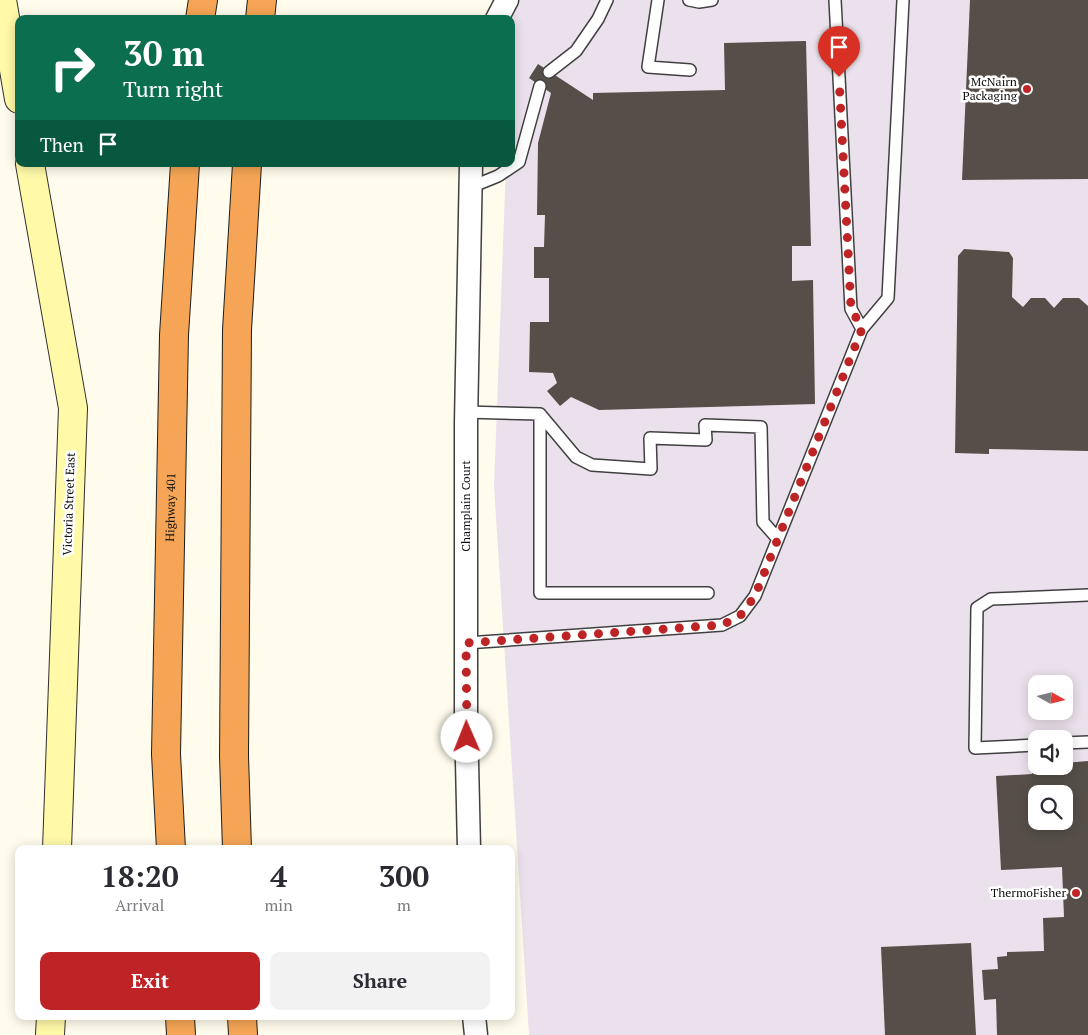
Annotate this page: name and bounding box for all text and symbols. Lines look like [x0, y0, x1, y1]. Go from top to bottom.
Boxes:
pin [818, 26, 860, 77]
text: 30 m [123, 30, 204, 76]
icon: arrive [825, 33, 853, 61]
icon: right [40, 35, 105, 100]
text: Turn right [123, 74, 223, 103]
place label: McNairn Packaging [963, 74, 1018, 103]
marker: McNairn Packaging [1021, 83, 1033, 95]
icon: arrive [94, 130, 122, 158]
text: Then [40, 132, 84, 157]
street label: Victoria Street East [59, 452, 78, 556]
street label: Champlain Court [458, 460, 473, 552]
street label: Highway 401 [162, 473, 178, 542]
north arrow [1028, 675, 1072, 720]
map controls [1028, 675, 1073, 830]
position arrow [440, 710, 492, 762]
button: sound [1028, 730, 1073, 775]
button: search [1028, 785, 1073, 830]
text: 18:20 [101, 856, 179, 896]
text: 4 [270, 856, 287, 896]
text: 300 [378, 856, 429, 896]
place label: ThermoFisher [991, 885, 1066, 900]
marker: ThermoFisher [1070, 887, 1082, 899]
text: Arrival [115, 894, 164, 916]
text: min [265, 894, 293, 916]
text: m [397, 894, 411, 916]
button: Exit [40, 952, 260, 1010]
button: Share [270, 952, 490, 1010]

